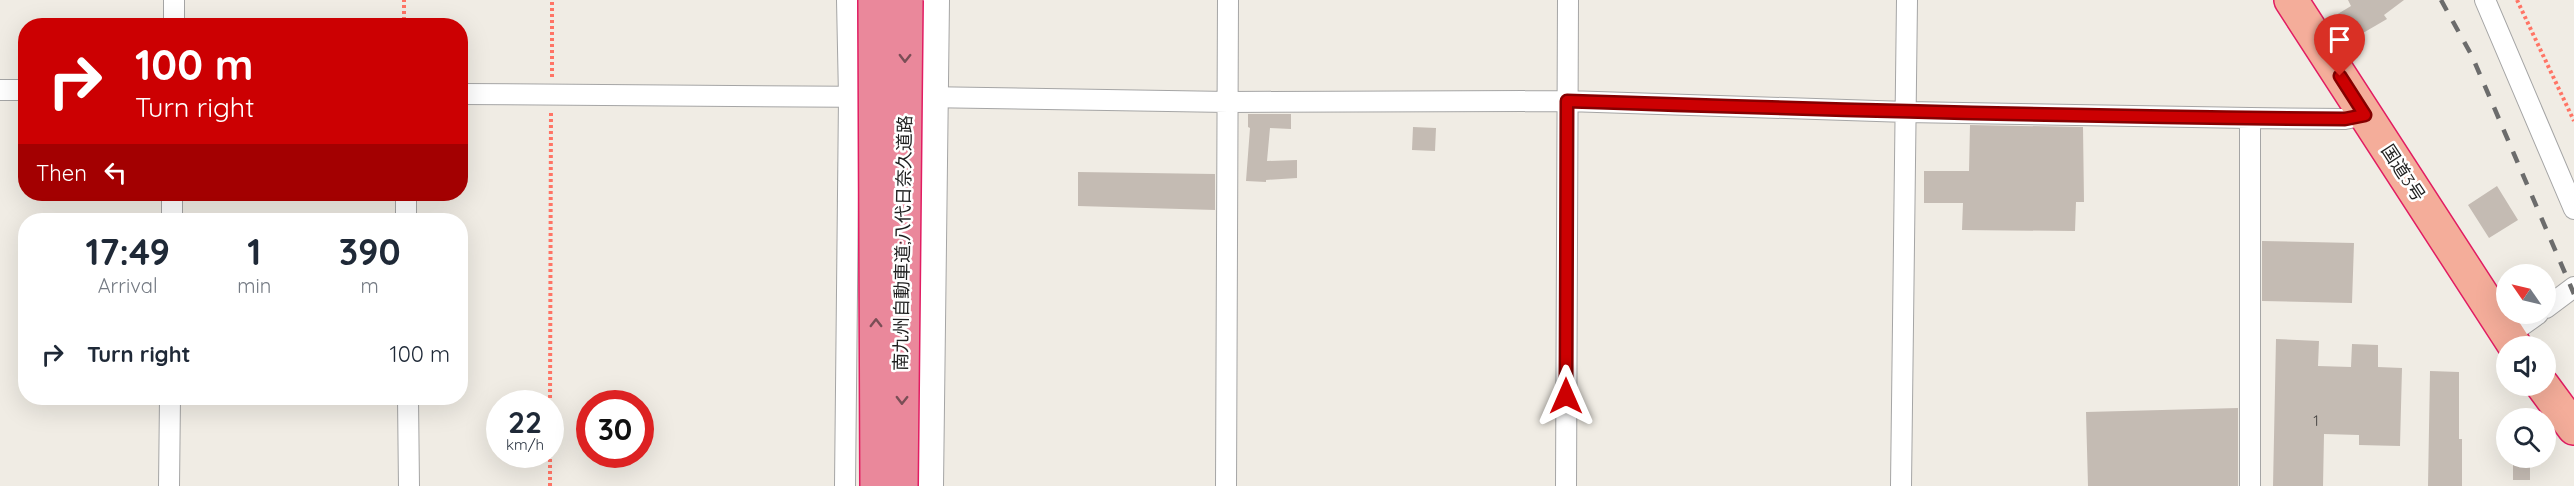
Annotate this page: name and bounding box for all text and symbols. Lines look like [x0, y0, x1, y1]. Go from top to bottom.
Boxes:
pin [2314, 14, 2365, 76]
icon: arrive [2323, 23, 2356, 56]
text: 100 m [135, 38, 253, 91]
icon: right [36, 42, 114, 120]
one-way arrow [899, 54, 911, 63]
text: Turn right [135, 90, 254, 124]
street label: 南九州自動車道;八代日奈久道路 [889, 115, 916, 371]
street label: 国道3号 [2376, 140, 2430, 206]
icon: left [99, 156, 132, 189]
text: Then [36, 159, 87, 187]
text: 17:49 [85, 229, 170, 274]
text: 1 [247, 229, 261, 274]
text: 390 [339, 229, 401, 274]
north arrow [2496, 264, 2556, 324]
map controls [2496, 264, 2556, 468]
text: Arrival [98, 273, 158, 298]
text: min [237, 273, 271, 298]
text: m [361, 273, 379, 298]
one-way arrow [870, 318, 882, 327]
button: sound [2496, 336, 2556, 396]
icon: right [36, 338, 69, 371]
text: Turn right [87, 340, 191, 368]
text: 100 m [390, 340, 450, 368]
position arrow [1534, 364, 1598, 428]
speed limit sign: 30 [576, 390, 654, 468]
one-way arrow [896, 396, 908, 405]
text: 22 [508, 403, 542, 441]
button: search [2496, 408, 2556, 468]
house number: 1 [2313, 411, 2319, 430]
text: km/h [506, 435, 544, 454]

